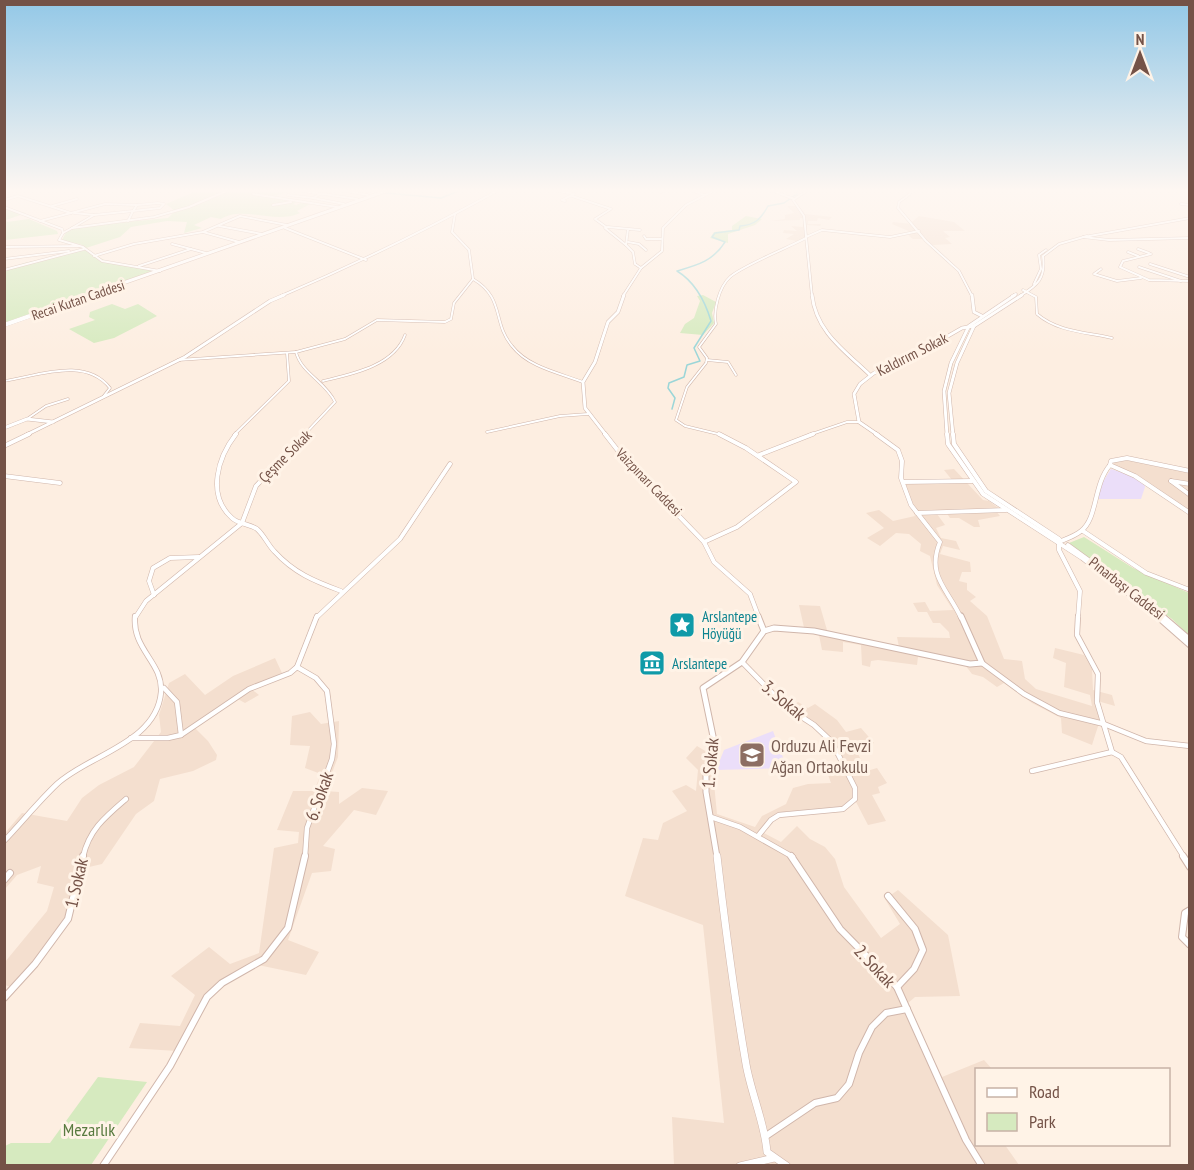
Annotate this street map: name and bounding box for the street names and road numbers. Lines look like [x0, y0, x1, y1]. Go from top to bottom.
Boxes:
street label: Recai Kutan Caddesi [29, 276, 127, 324]
street label: Kaldırım Sokak [873, 328, 951, 380]
street label: Çeşme Sokak [254, 425, 316, 487]
street label: Vaizpınarı Caddesi [611, 443, 686, 520]
street label: Pınarbaşı Caddesi [1085, 553, 1169, 623]
street label: 3. Sokak [757, 675, 811, 725]
street label: 1. Sokak [696, 737, 724, 789]
street label: 6. Sokak [300, 768, 338, 824]
street label: 1. Sokak [59, 856, 93, 910]
street label: 2. Sokak [849, 940, 901, 992]

